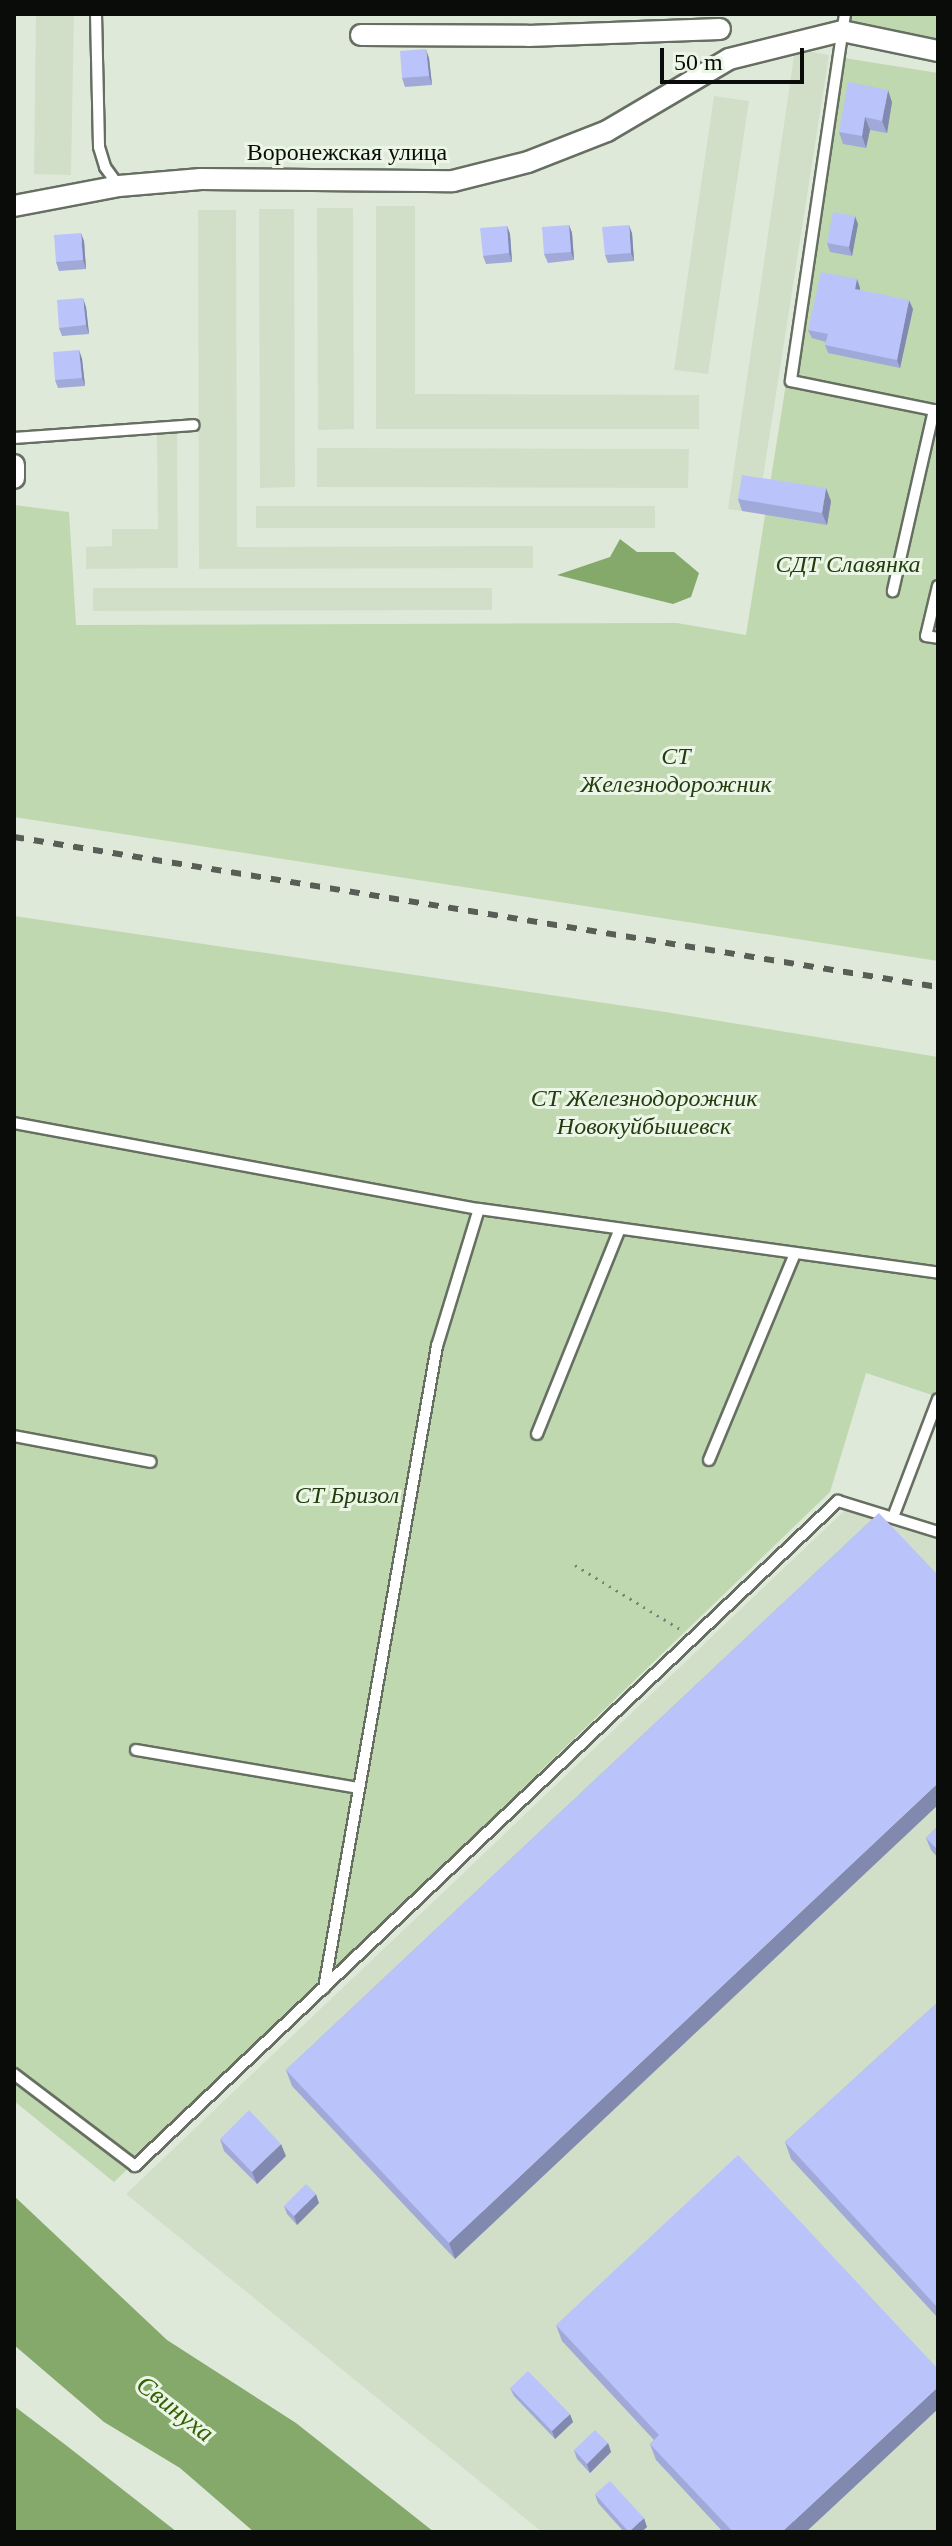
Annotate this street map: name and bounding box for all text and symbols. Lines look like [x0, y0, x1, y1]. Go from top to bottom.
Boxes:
scale bar [664, 32, 808, 82]
text: 50 m [674, 49, 723, 75]
street label: Воронежская улица [247, 139, 447, 167]
park label: СДТ Славянка [775, 551, 921, 579]
park label: СТ Железнодорожник [580, 743, 772, 799]
park label: СТ Железнодорожник Новокуйбышевск [531, 1085, 757, 1141]
park label: СТ Бризол [295, 1482, 399, 1510]
water label: Свинуха [130, 2369, 220, 2449]

